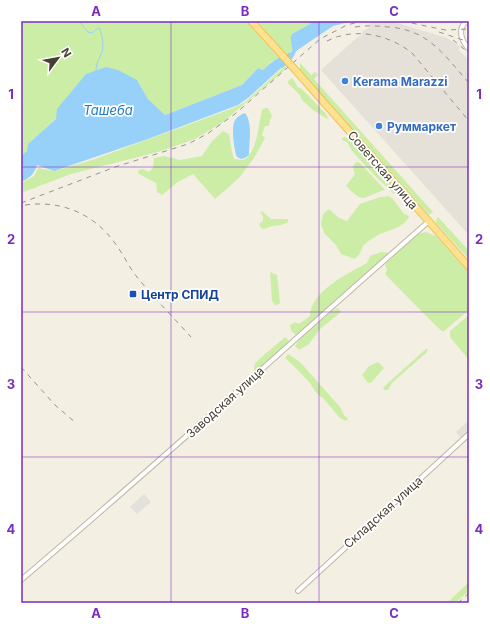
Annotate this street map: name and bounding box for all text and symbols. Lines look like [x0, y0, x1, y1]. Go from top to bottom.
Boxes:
text: A [91, 3, 101, 19]
text: B [241, 3, 250, 19]
text: C [389, 3, 399, 19]
north arrow [38, 38, 78, 78]
text: N [58, 45, 75, 60]
place label: Kerama Marazzi [353, 74, 448, 89]
marker: Kerama Marazzi [340, 76, 350, 86]
text: 1 [8, 86, 14, 102]
text: 1 [476, 86, 482, 102]
water label: Ташеба [83, 102, 133, 118]
place label: Руммаркет [387, 119, 456, 134]
marker: Руммаркет [374, 121, 384, 131]
street label: Советская улица [345, 128, 421, 212]
text: 2 [7, 231, 15, 247]
text: 2 [475, 231, 483, 247]
place label: Центр СПИД [141, 287, 219, 302]
marker: Центр СПИД [128, 289, 138, 299]
street label: Заводская улица [183, 363, 267, 441]
text: 3 [7, 376, 15, 392]
text: 3 [475, 376, 483, 392]
street label: Складская улица [341, 473, 425, 551]
text: 4 [7, 521, 16, 537]
text: 4 [475, 521, 484, 537]
text: A [91, 605, 101, 621]
text: B [241, 605, 250, 621]
text: C [389, 605, 399, 621]

